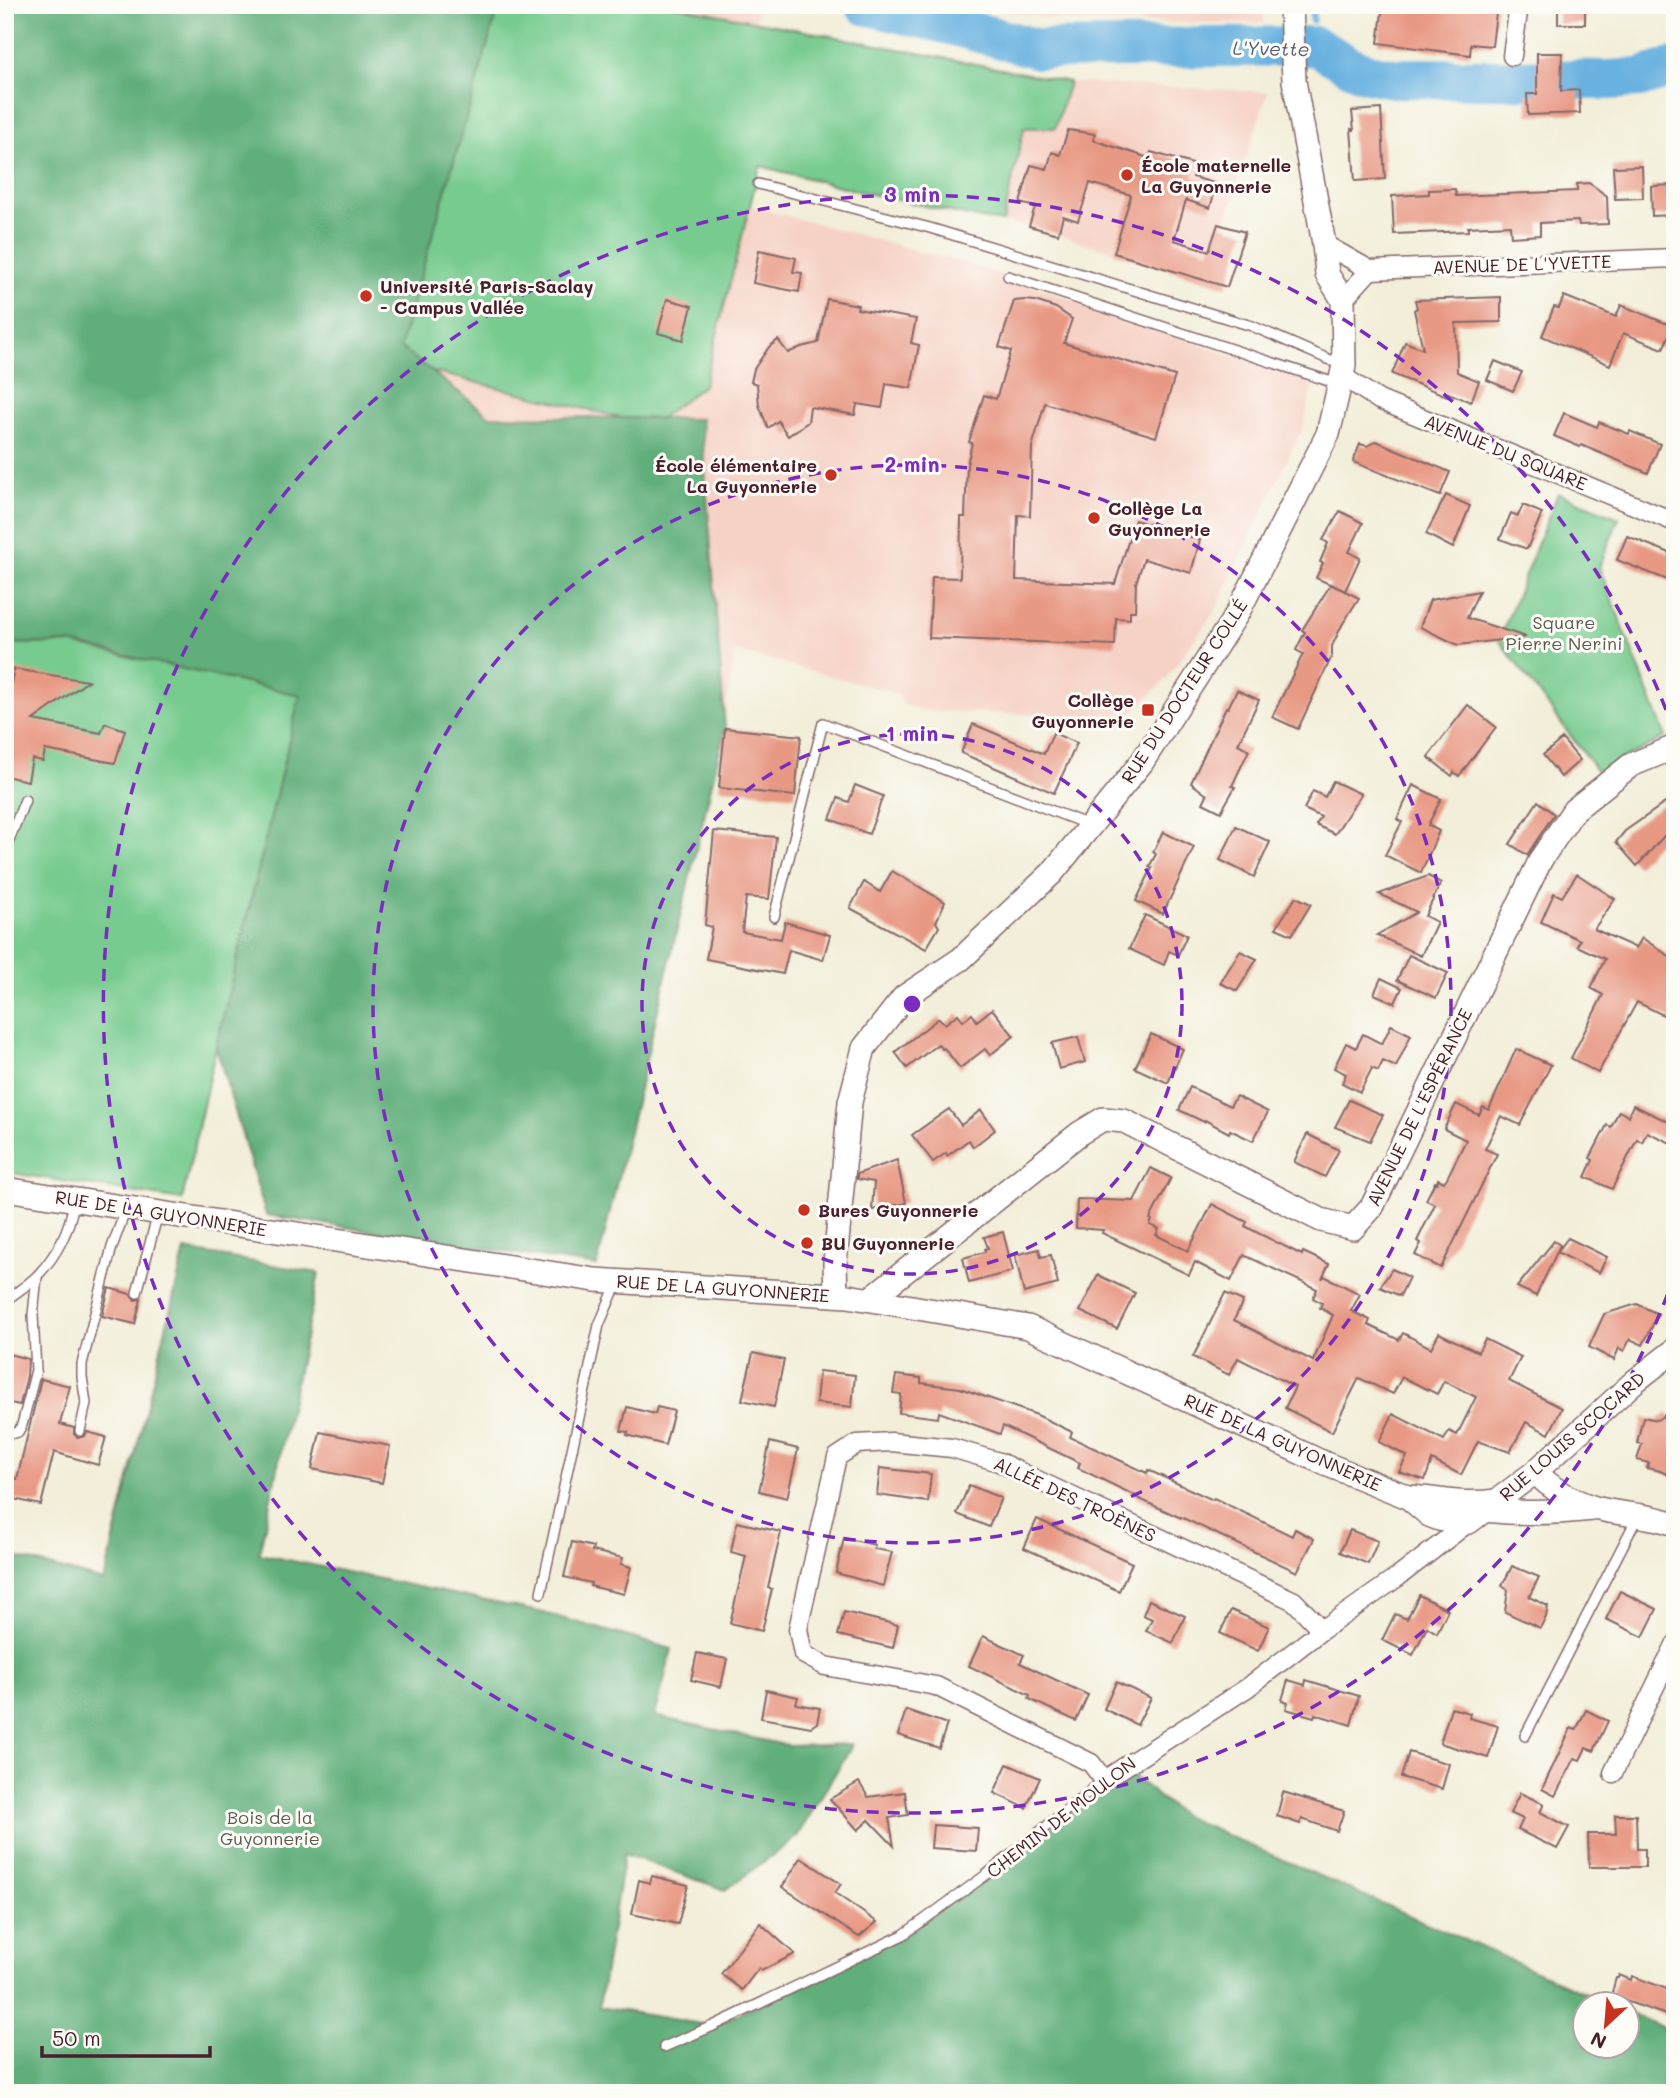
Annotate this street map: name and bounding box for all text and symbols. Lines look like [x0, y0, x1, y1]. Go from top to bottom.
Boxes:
water label: L'Yvette [1232, 35, 1310, 61]
place label: École maternelle La Guyonnerie [1141, 153, 1291, 198]
marker: École maternelle La Guyonnerie [1119, 167, 1135, 183]
text: 3 min [884, 180, 940, 207]
street label: AVENUE DE L'YVETTE [1432, 249, 1612, 279]
place label: Université Paris-Saclay - Campus Vallée [380, 274, 594, 319]
marker: Université Paris-Saclay - Campus Vallée [358, 288, 374, 304]
street label: AVENUE DU SQUARE [1421, 408, 1591, 496]
text: 2 min [884, 450, 940, 477]
place label: École élémentaire La Guyonnerie [655, 453, 817, 498]
marker: École élémentaire La Guyonnerie [823, 467, 839, 483]
place label: Collège La Guyonnerie [1108, 496, 1211, 541]
marker: Collège La Guyonnerie [1086, 510, 1102, 526]
street label: RUE DU DOCTEUR COLLÉ [1115, 594, 1253, 788]
park label: Square Pierre Nerini [1505, 610, 1623, 655]
place label: Collège Guyonnerie [1032, 688, 1134, 733]
marker: Collège Guyonnerie [1140, 702, 1156, 718]
text: 1 min [886, 719, 938, 746]
centre of rings [900, 992, 924, 1016]
street label: AVENUE DE L'ESPÉRANCE [1361, 1004, 1477, 1210]
street label: RUE DE LA GUYONNERIE [54, 1184, 268, 1242]
place label: Bures Guyonnerie [818, 1198, 979, 1222]
marker: Bures Guyonnerie [796, 1202, 812, 1218]
place label: BU Guyonnerie [821, 1231, 955, 1255]
marker: BU Guyonnerie [799, 1235, 815, 1251]
street label: RUE DE LA GUYONNERIE [616, 1269, 830, 1307]
street label: RUE LOUIS SCOCARD [1494, 1366, 1650, 1506]
street label: RUE DE LA GUYONNERIE [1180, 1388, 1386, 1496]
street label: ALLÉE DES TROÈNES [990, 1451, 1160, 1547]
street label: CHEMIN DE MOULON [981, 1751, 1141, 1883]
park label: Bois de la Guyonnerie [220, 1805, 320, 1850]
north arrow [1572, 1990, 1642, 2060]
scale bar [42, 2014, 210, 2058]
text: 50 m [52, 2024, 101, 2051]
text: N [1586, 2026, 1610, 2055]

